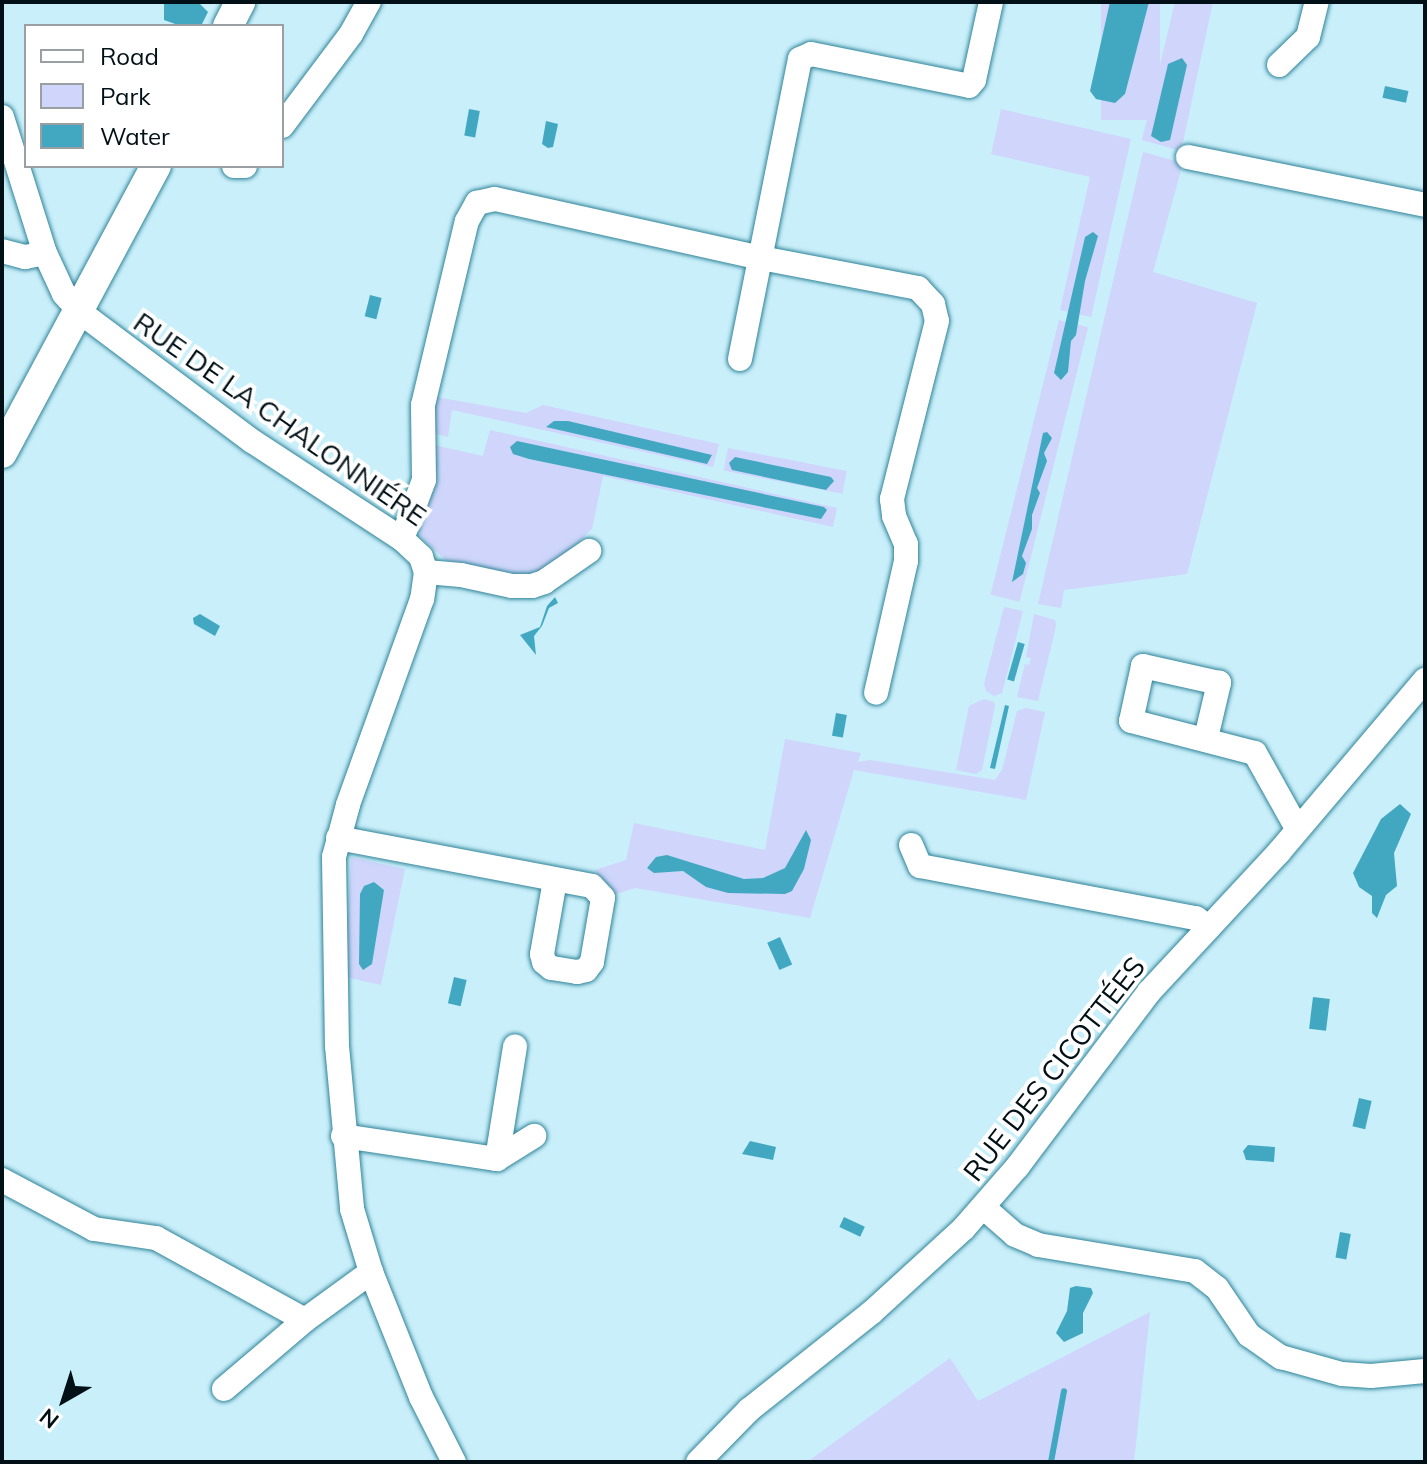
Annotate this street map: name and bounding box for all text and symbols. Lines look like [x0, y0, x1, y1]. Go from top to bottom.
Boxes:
legend [24, 24, 284, 168]
text: Road [100, 41, 159, 71]
text: Park [100, 81, 151, 111]
text: Water [100, 121, 170, 151]
street label: RUE DE LA CHALONNIÉRE [127, 305, 433, 533]
street label: RUE DES CICOTTÉES [956, 950, 1152, 1188]
north arrow [24, 1360, 104, 1440]
text: N [34, 1403, 64, 1435]

